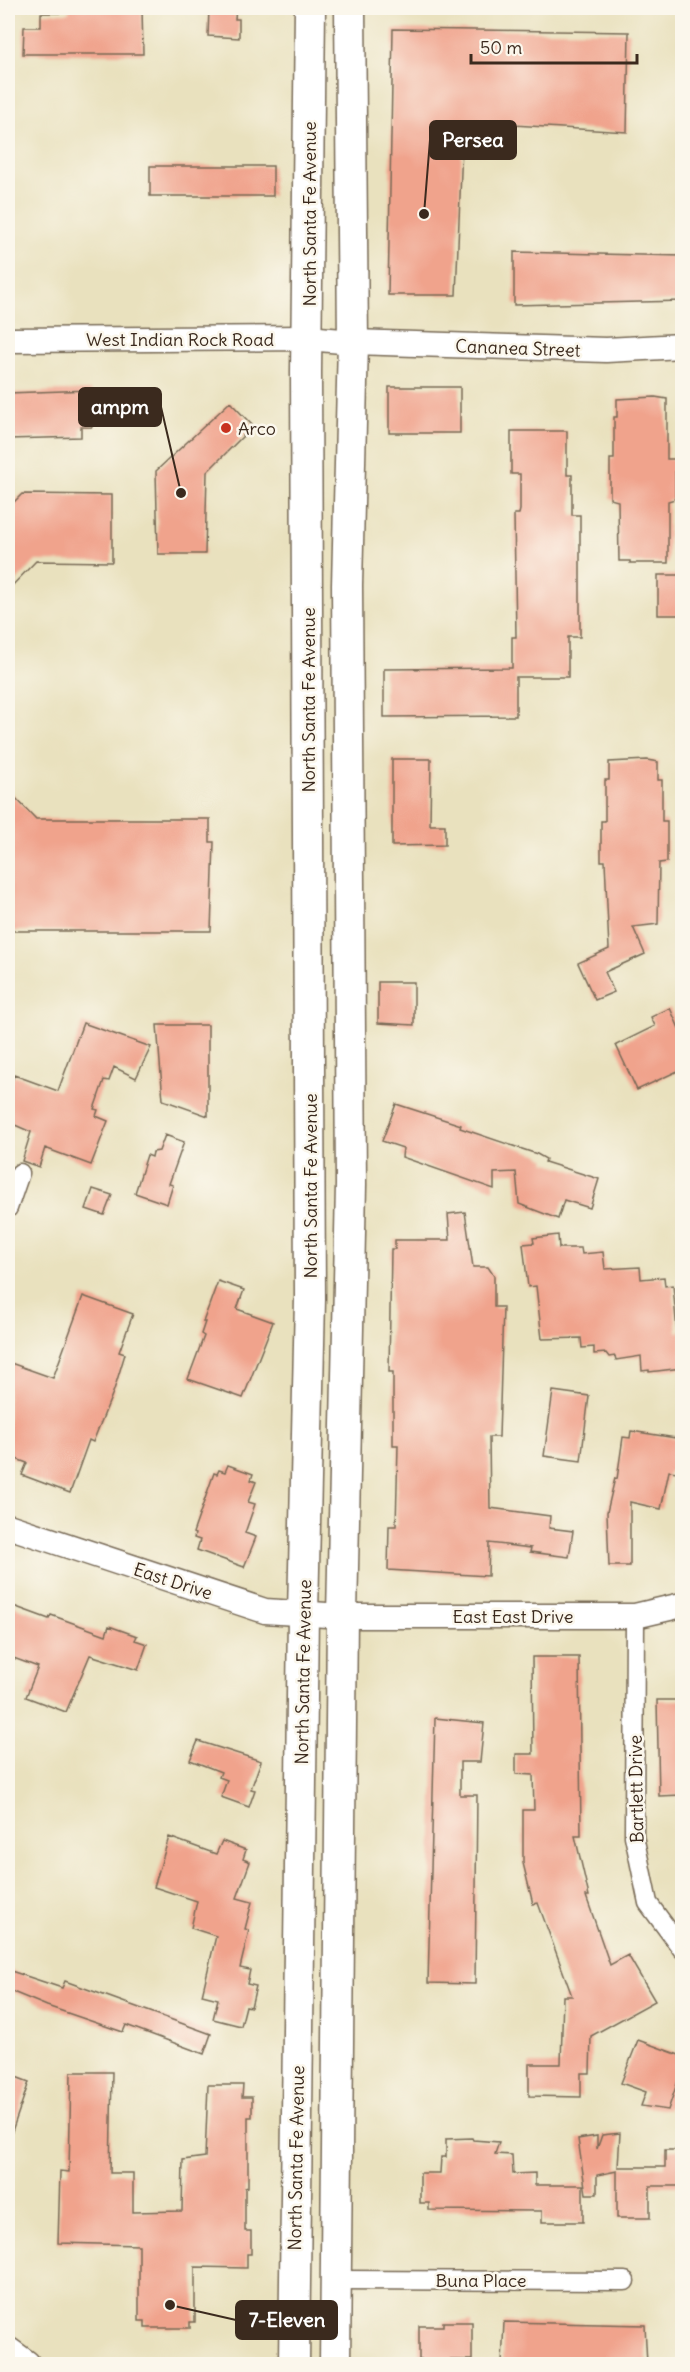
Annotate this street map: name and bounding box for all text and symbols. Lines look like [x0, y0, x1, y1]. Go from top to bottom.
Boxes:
scale bar [471, 27, 638, 65]
text: 50 m [480, 36, 522, 59]
street label: North Santa Fe Avenue [298, 121, 321, 307]
callout: Persea [430, 121, 516, 159]
text: Persea [442, 127, 504, 152]
street label: West Indian Rock Road [86, 328, 274, 351]
street label: Cananea Street [455, 334, 581, 362]
callout: ampm [79, 388, 161, 426]
text: ampm [91, 394, 149, 419]
place label: Arco [238, 417, 276, 440]
marker: Arco [219, 421, 233, 435]
street label: North Santa Fe Avenue [297, 607, 320, 793]
street label: North Santa Fe Avenue [299, 1093, 322, 1279]
street label: East Drive [131, 1557, 215, 1605]
street label: North Santa Fe Avenue [290, 1579, 316, 1765]
street label: East East Drive [453, 1605, 573, 1628]
street label: Bartlett Drive [624, 1735, 648, 1843]
street label: North Santa Fe Avenue [283, 2065, 309, 2251]
street label: Buna Place [436, 2269, 526, 2292]
callout: 7-Eleven [236, 2301, 337, 2339]
text: 7-Eleven [249, 2307, 326, 2332]

